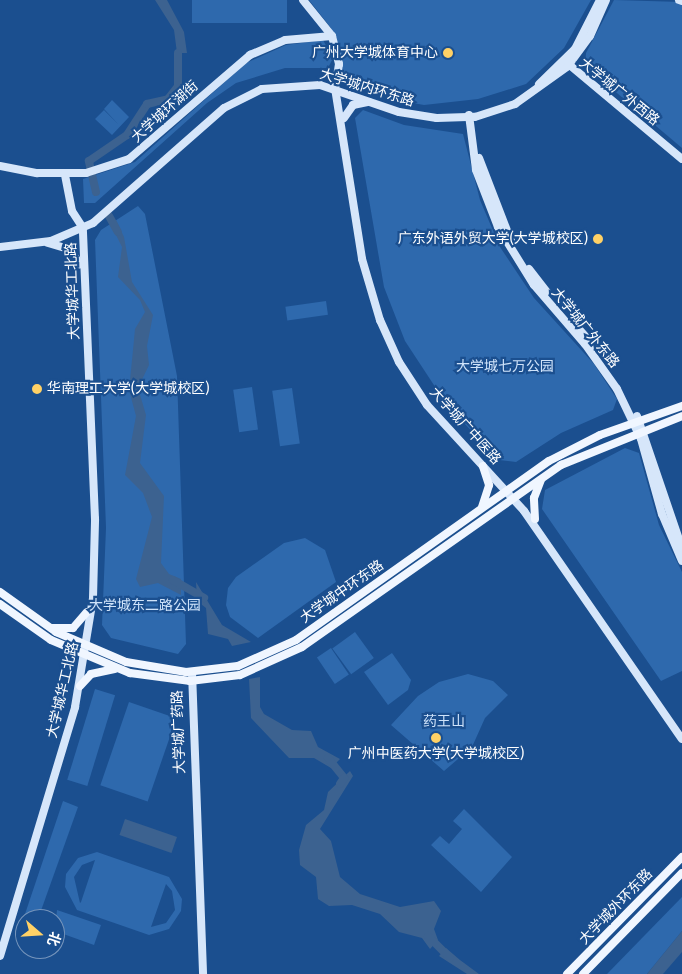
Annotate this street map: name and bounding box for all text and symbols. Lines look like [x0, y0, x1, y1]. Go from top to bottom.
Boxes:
place label: 广州大学城体育中心 [312, 45, 438, 61]
marker: 广州大学城体育中心 [442, 47, 454, 59]
street label: 大学城广外西路 [576, 55, 662, 129]
street label: 大学城内环东路 [318, 66, 416, 110]
street label: 大学城环湖街 [128, 78, 202, 146]
place label: 广东外语外贸大学(大学城校区) [398, 231, 588, 247]
marker: 广东外语外贸大学(大学城校区) [592, 233, 604, 245]
street label: 大学城华工北路 [63, 242, 83, 340]
street label: 大学城广外东路 [548, 285, 622, 371]
park label: 大学城七万公园 [456, 359, 554, 375]
place label: 华南理工大学(大学城校区) [47, 381, 209, 397]
marker: 华南理工大学(大学城校区) [31, 383, 43, 395]
street label: 大学城广中医路 [426, 384, 504, 468]
street label: 大学城中环东路 [297, 557, 387, 627]
park label: 大学城东二路公园 [89, 598, 201, 614]
street label: 大学城华工北路 [44, 640, 82, 740]
street label: 大学城广药路 [169, 690, 189, 774]
park label: 药王山 [423, 714, 465, 730]
marker: 广州中医药大学(大学城校区) [430, 732, 442, 744]
place label: 广州中医药大学(大学城校区) [348, 746, 524, 762]
street label: 大学城外环东路 [576, 866, 656, 948]
north arrow [15, 909, 65, 959]
text: 北 [43, 929, 64, 948]

